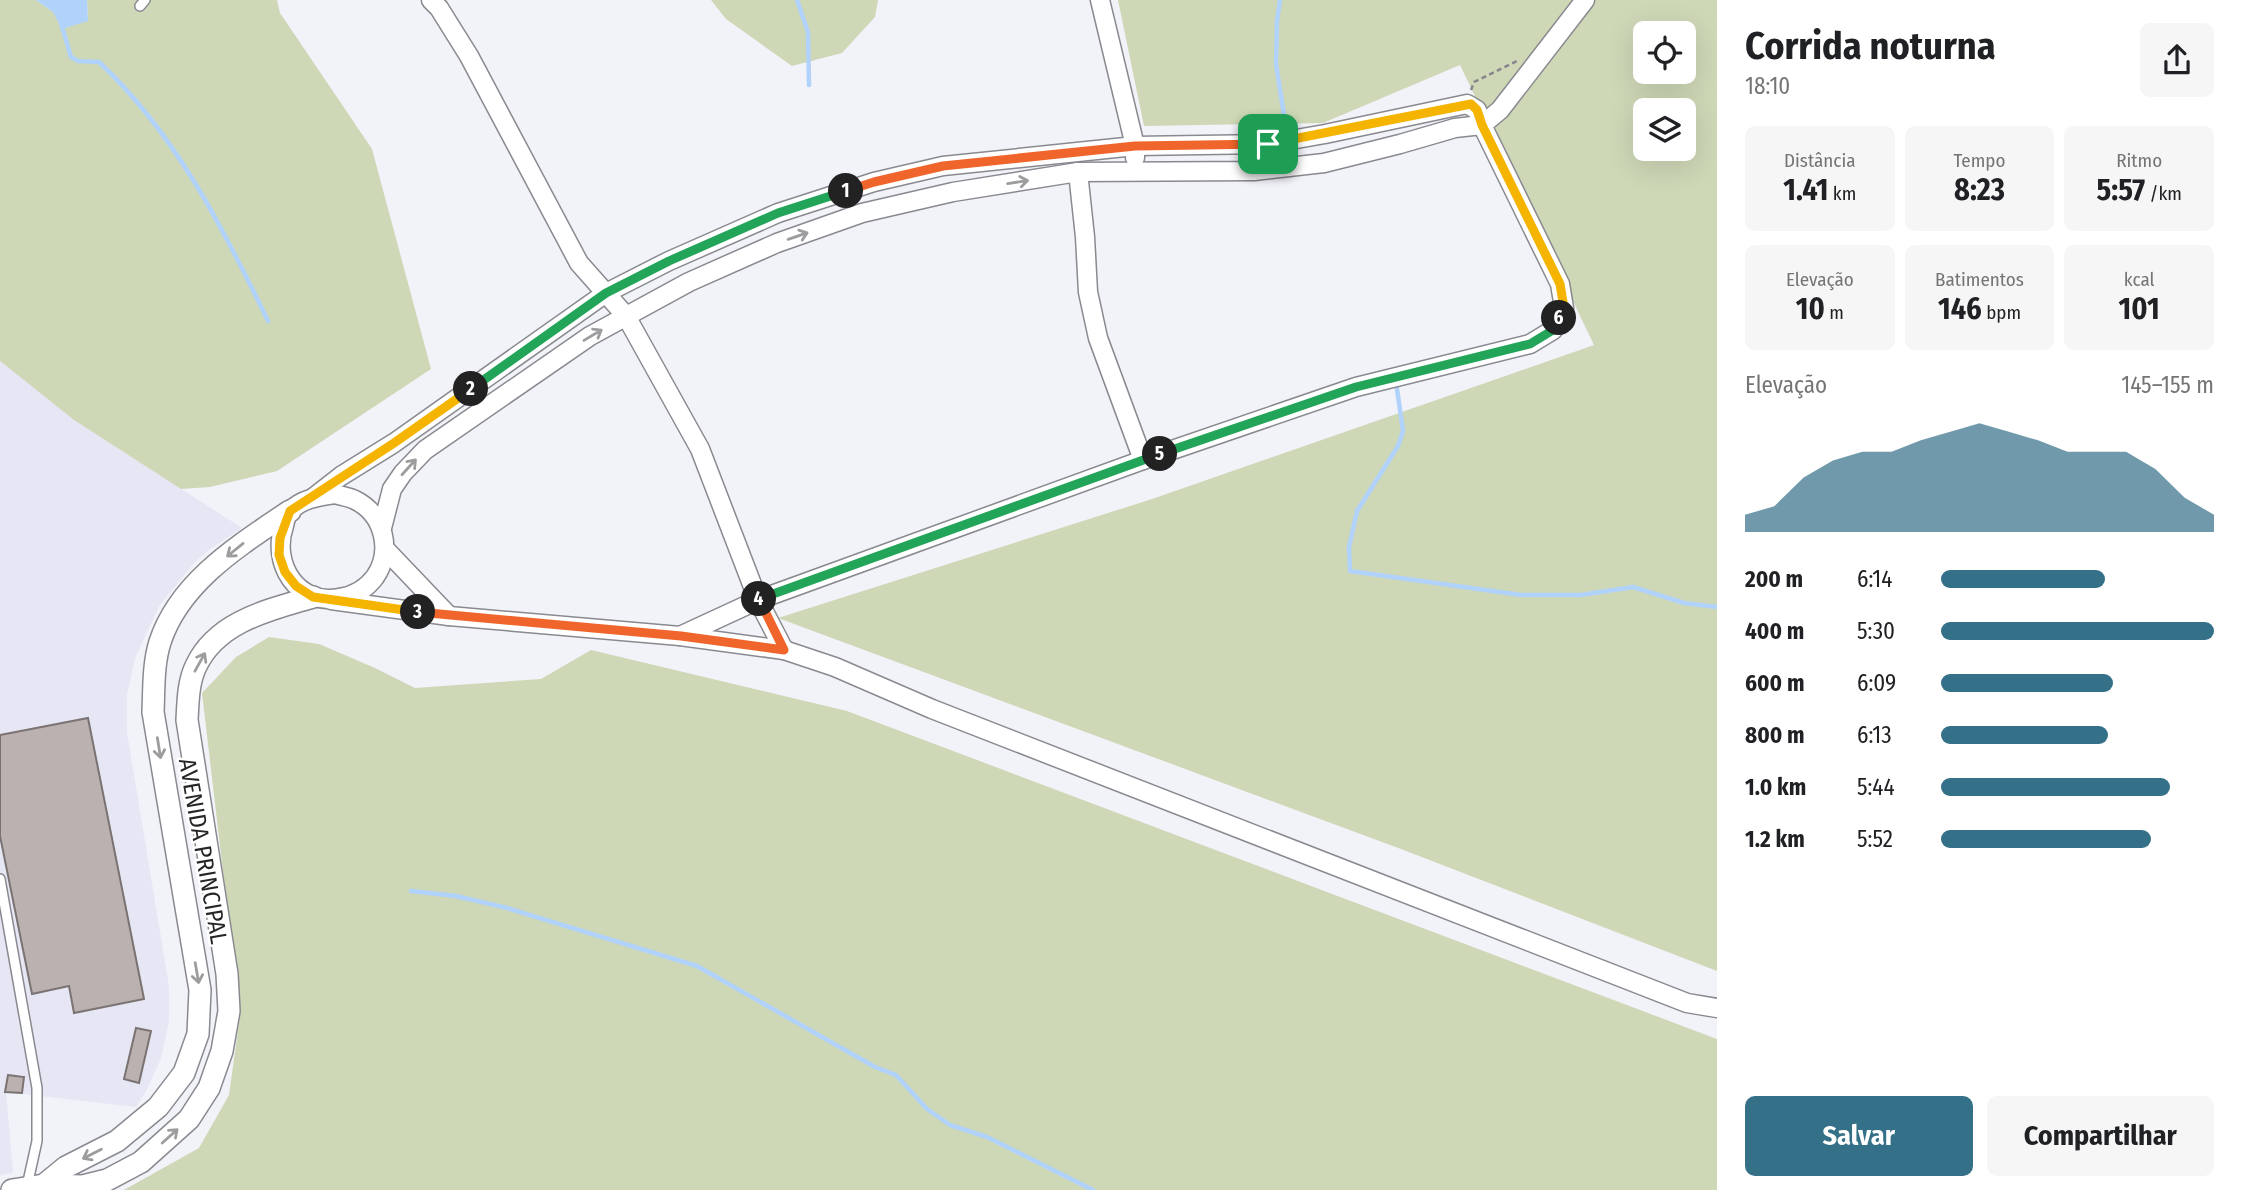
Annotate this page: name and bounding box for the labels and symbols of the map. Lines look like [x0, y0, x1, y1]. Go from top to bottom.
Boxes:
pin [1238, 114, 1298, 174]
pin: 1 [828, 174, 864, 208]
one-way arrow [1006, 175, 1029, 188]
one-way arrow [786, 229, 808, 241]
pin: 6 [1542, 300, 1576, 336]
one-way arrow [583, 328, 603, 342]
pin: 2 [454, 372, 489, 406]
pin: 5 [1142, 436, 1178, 472]
one-way arrow [401, 458, 417, 476]
one-way arrow [226, 542, 244, 558]
pin: 4 [742, 582, 776, 616]
pin: 3 [400, 594, 436, 630]
one-way arrow [193, 652, 207, 672]
one-way arrow [153, 736, 166, 759]
street label: AVENIDA PRINCIPAL [173, 756, 233, 946]
one-way arrow [191, 961, 204, 984]
one-way arrow [161, 1127, 178, 1144]
one-way arrow [82, 1147, 102, 1161]

